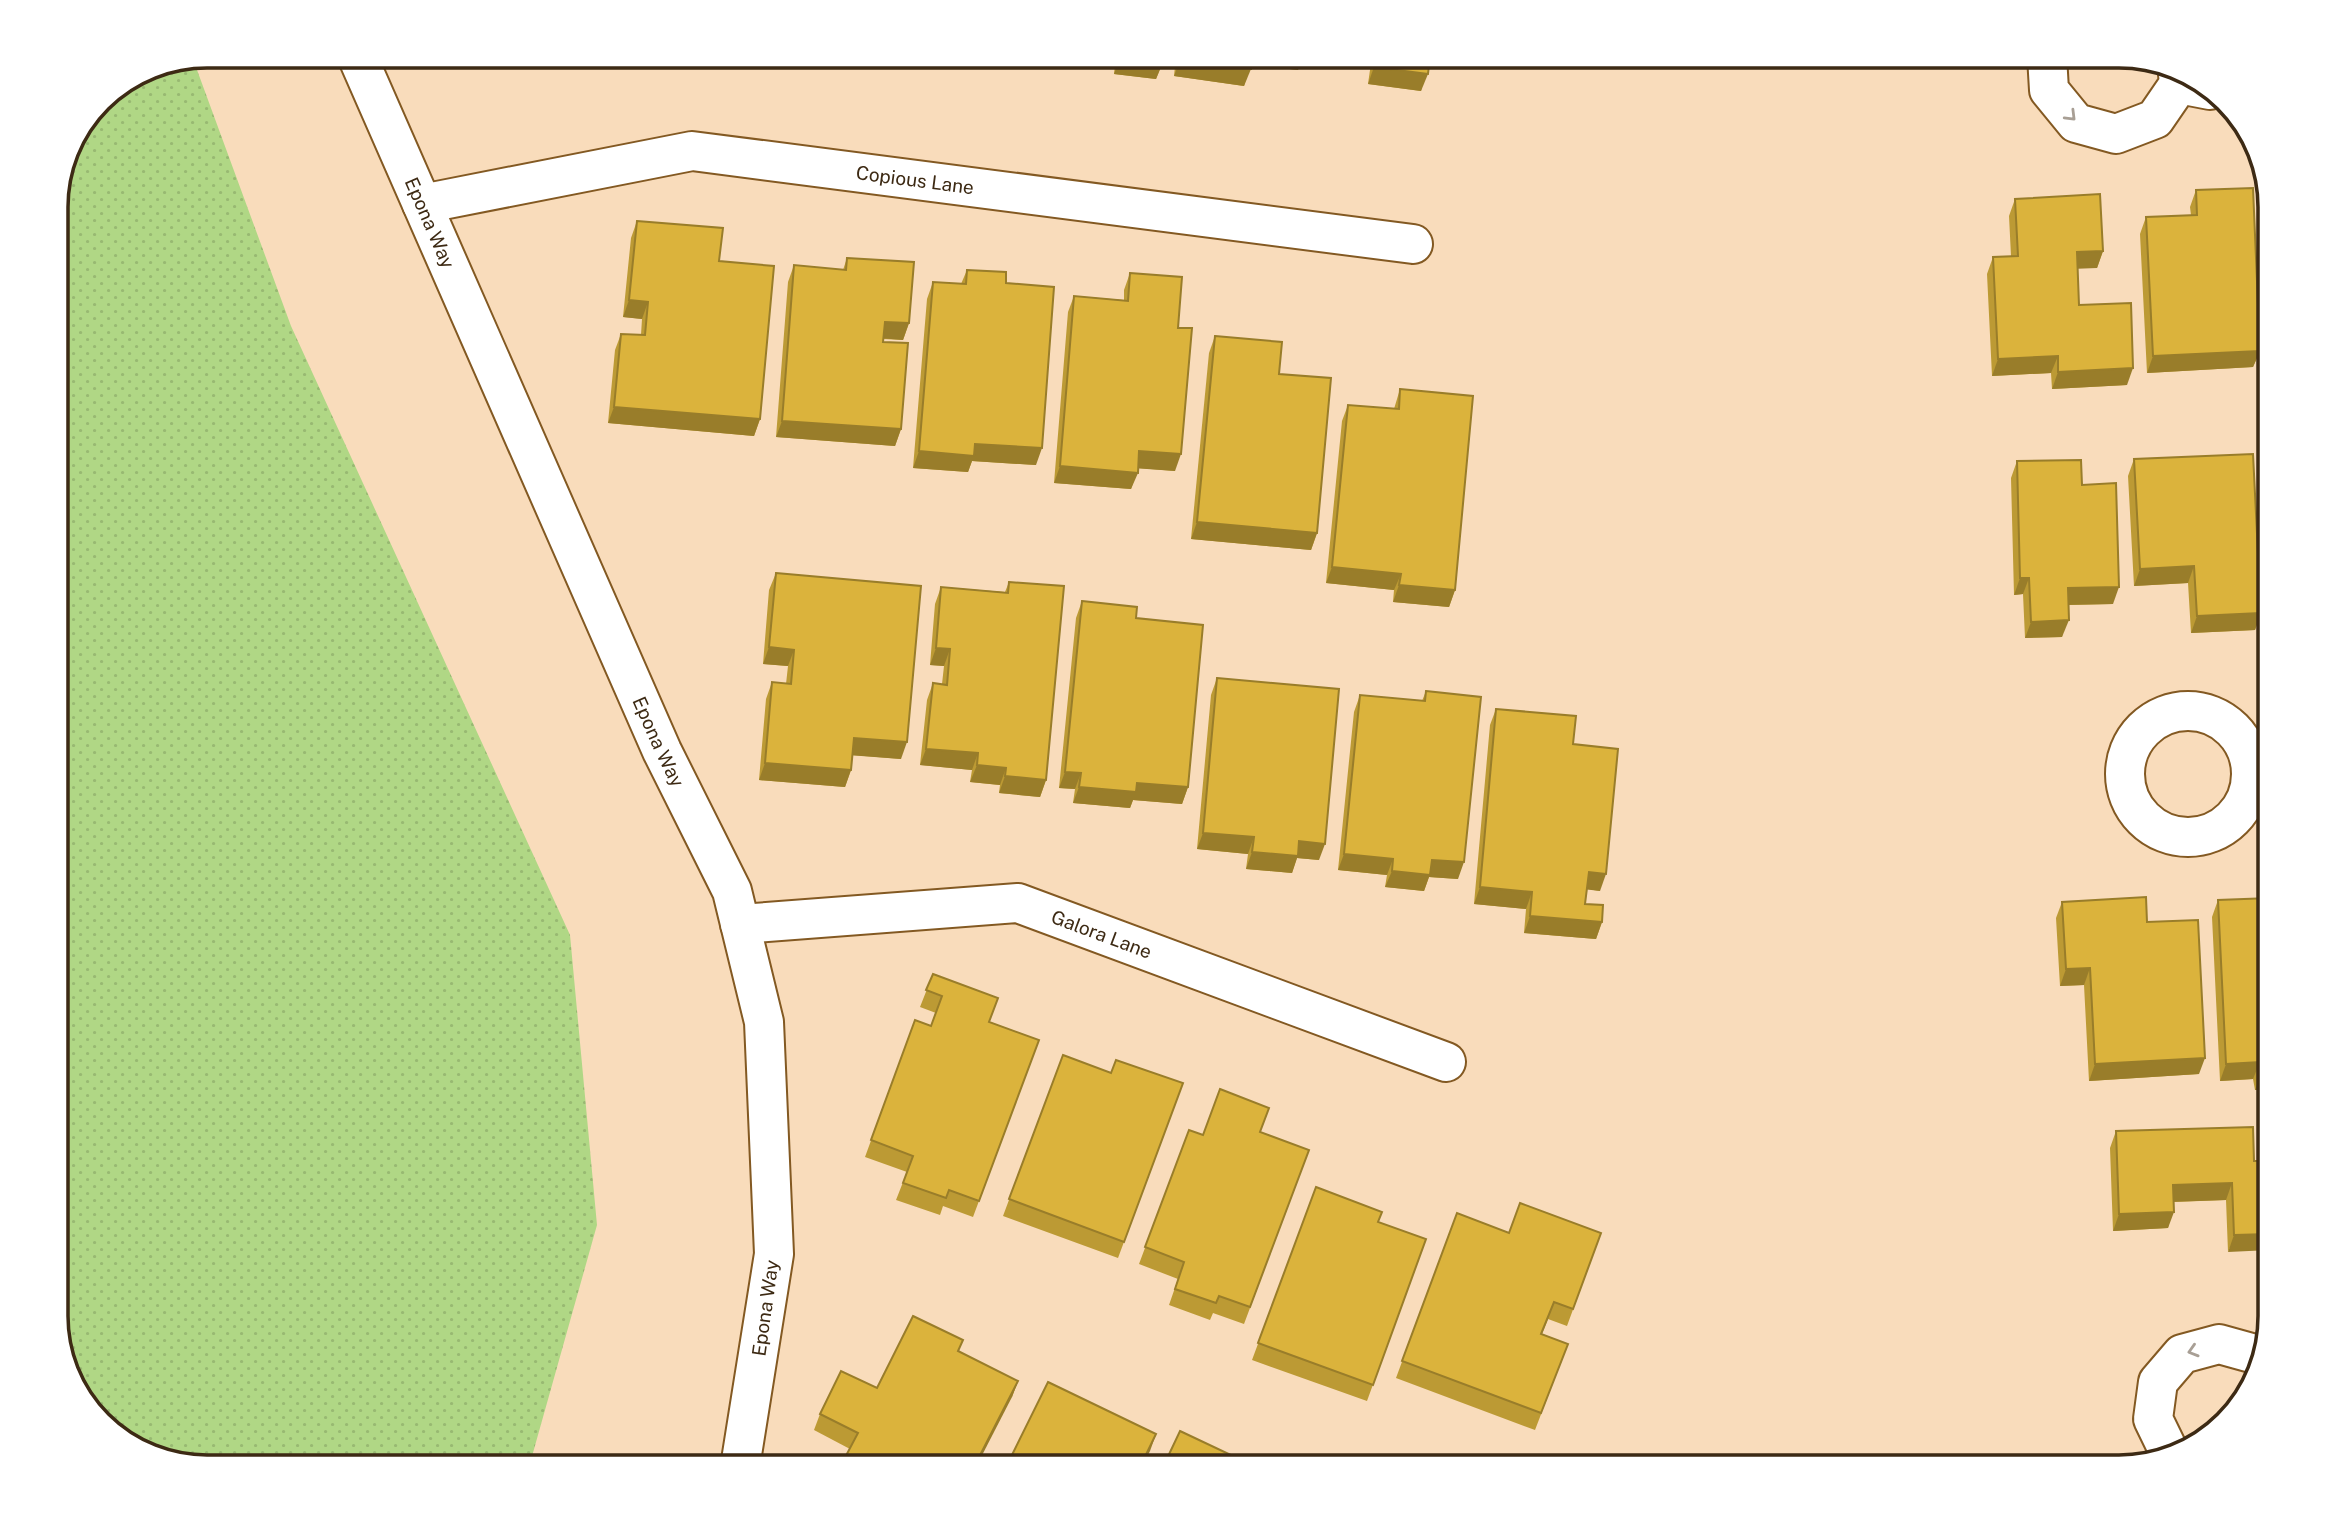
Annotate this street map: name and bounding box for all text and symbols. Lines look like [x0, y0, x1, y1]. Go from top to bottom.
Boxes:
one-way arrow [2063, 107, 2075, 120]
street label: Copious Lane [855, 161, 975, 198]
street label: Epona Way [401, 174, 460, 271]
street label: Epona Way [628, 693, 689, 790]
street label: Galora Lane [1048, 905, 1155, 963]
street label: Epona Way [747, 1259, 783, 1357]
one-way arrow [2188, 1343, 2200, 1358]

